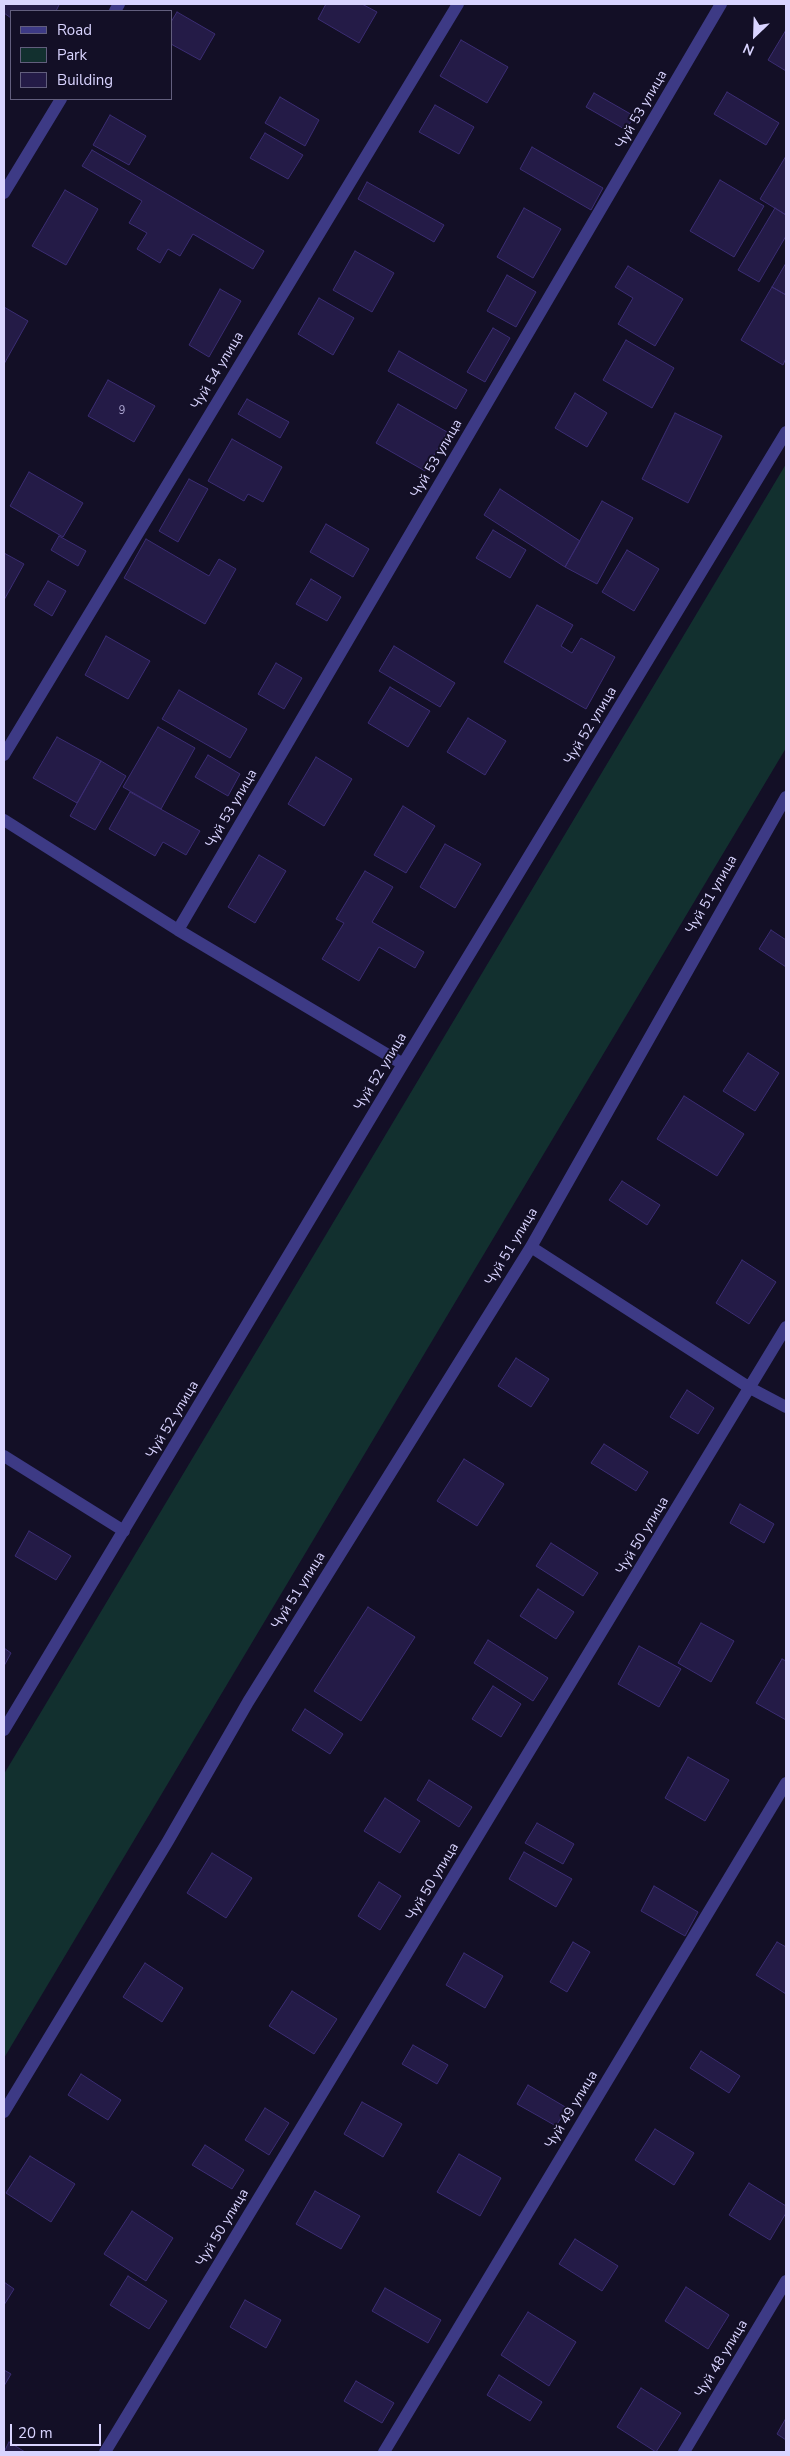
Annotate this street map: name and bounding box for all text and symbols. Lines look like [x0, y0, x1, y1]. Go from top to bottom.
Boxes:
legend [10, 10, 172, 100]
north arrow [730, 10, 780, 60]
text: Road [57, 20, 92, 40]
text: N [740, 38, 757, 60]
text: Park [57, 45, 87, 65]
street label: Чуй 53 улица [613, 68, 671, 152]
text: Building [57, 70, 113, 90]
street label: Чуй 54 улица [188, 329, 248, 413]
house number: 9 [119, 404, 125, 418]
street label: Чуй 53 улица [408, 417, 466, 501]
street label: Чуй 52 улица [561, 684, 621, 768]
street label: Чуй 53 улица [203, 767, 261, 851]
street label: Чуй 51 улица [683, 853, 741, 937]
street label: Чуй 52 улица [351, 1030, 411, 1114]
street label: Чуй 51 улица [482, 1205, 542, 1289]
street label: Чуй 52 улица [143, 1378, 203, 1462]
street label: Чуй 50 улица [613, 1494, 673, 1578]
street label: Чуй 51 улица [269, 1549, 329, 1633]
street label: Чуй 50 улица [403, 1840, 463, 1924]
street label: Чуй 49 улица [542, 2068, 602, 2152]
street label: Чуй 50 улица [193, 2186, 253, 2270]
street label: Чуй 48 улица [692, 2317, 752, 2401]
scale bar [12, 2414, 104, 2446]
text: 20 m [18, 2423, 53, 2443]

